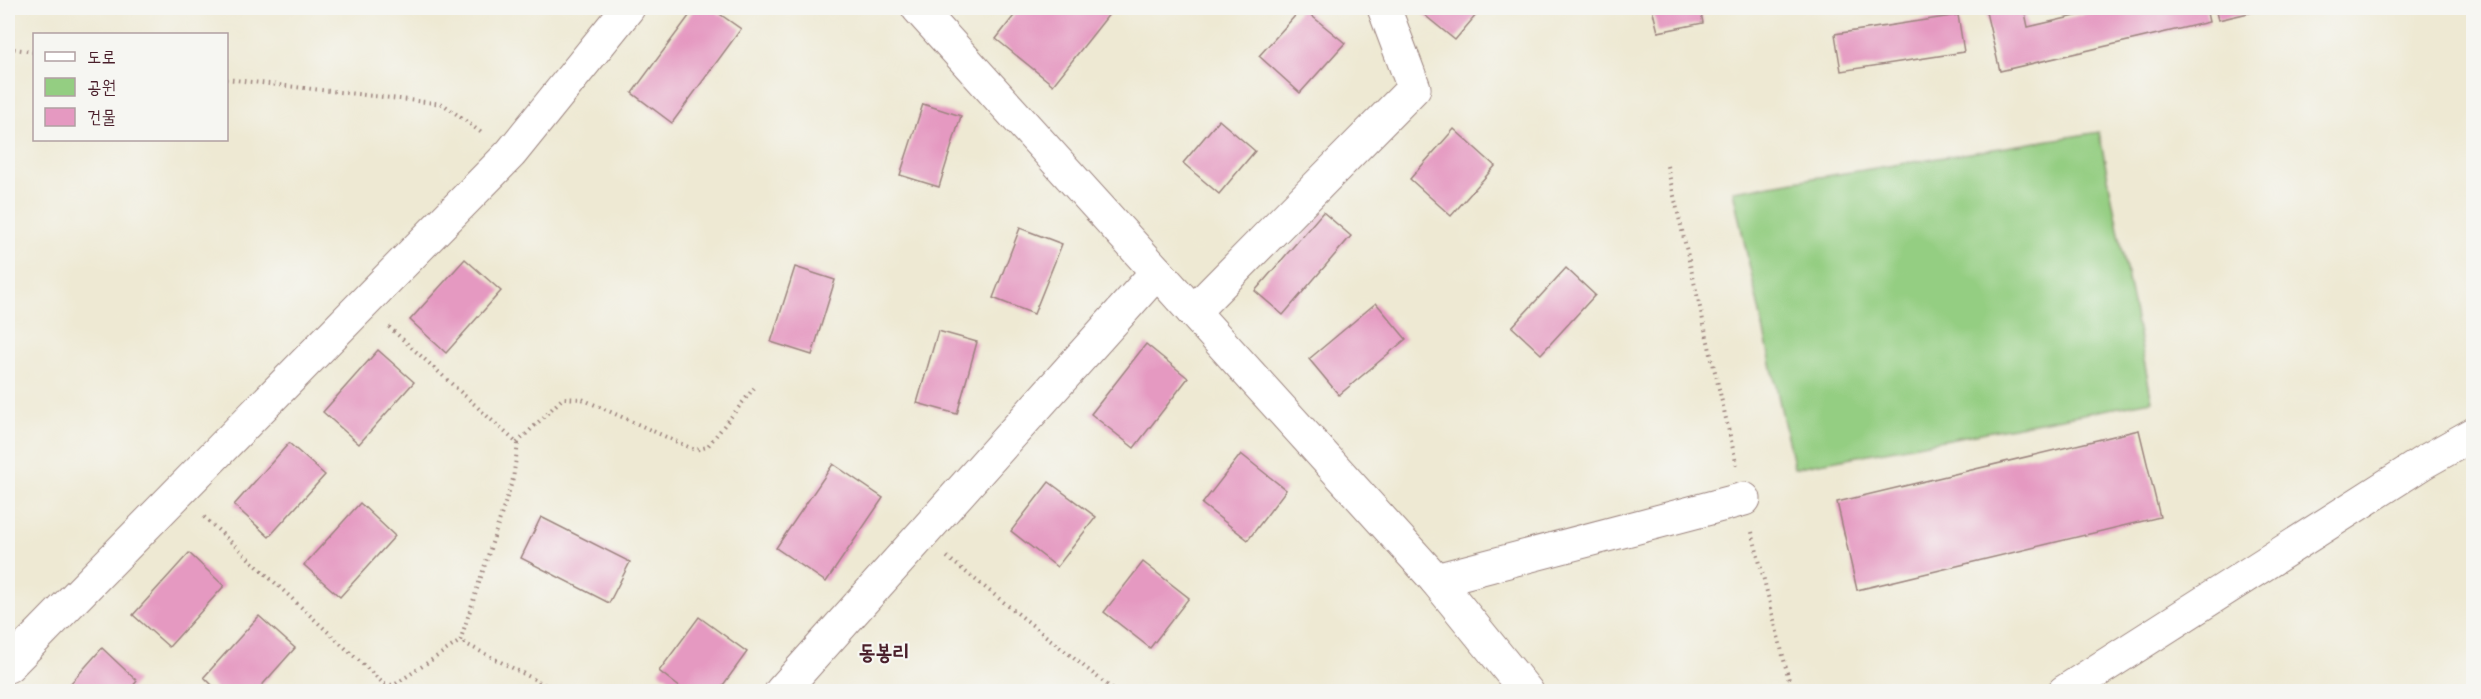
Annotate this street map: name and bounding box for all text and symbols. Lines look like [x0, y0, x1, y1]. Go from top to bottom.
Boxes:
legend [33, 33, 228, 141]
text: 도로 [87, 45, 116, 70]
text: 공원 [87, 75, 116, 100]
text: 건물 [87, 105, 116, 130]
district label: 동봉리 [859, 638, 909, 667]

